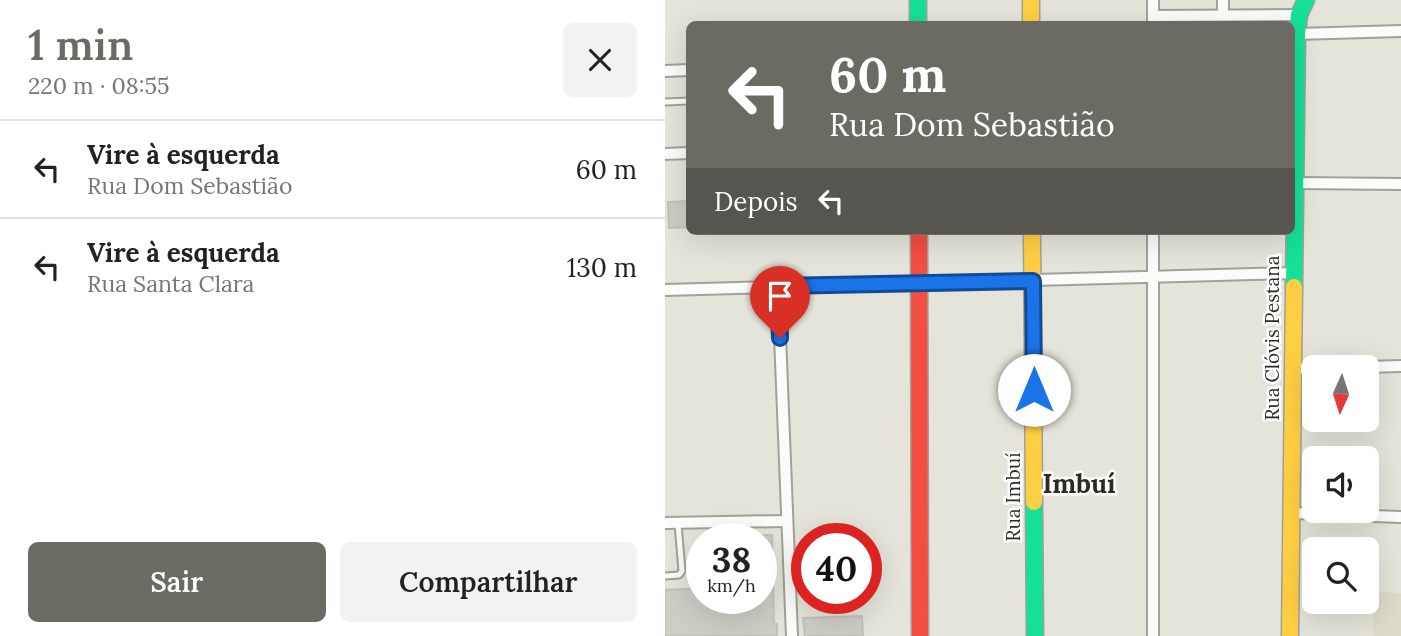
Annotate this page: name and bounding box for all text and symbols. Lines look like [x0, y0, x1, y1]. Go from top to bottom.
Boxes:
text: 1 min [28, 18, 133, 72]
button: close [563, 23, 637, 97]
text: 60 m [829, 43, 946, 105]
icon: left [714, 49, 805, 140]
text: 220 m · 08:55 [28, 71, 169, 100]
text: Rua Dom Sebastião [829, 104, 1115, 145]
text: Vire à esquerda [87, 138, 280, 171]
icon: left [28, 150, 66, 188]
text: 60 m [576, 153, 637, 186]
text: Rua Dom Sebastião [87, 171, 292, 200]
icon: left [812, 182, 850, 220]
text: Depois [714, 185, 798, 218]
text: Vire à esquerda [87, 236, 280, 269]
icon: left [28, 248, 66, 286]
text: 130 m [567, 251, 637, 284]
street label: Rua Clóvis Pestana [1260, 255, 1284, 421]
pin [750, 266, 810, 338]
text: Rua Santa Clara [87, 269, 254, 298]
icon: arrive [761, 277, 799, 315]
position arrow [997, 353, 1071, 427]
north arrow [1302, 355, 1379, 432]
map controls [1302, 355, 1379, 614]
button: sound [1302, 446, 1379, 523]
street label: Rua Imbuí [1001, 452, 1025, 542]
district label: Imbuí [1042, 467, 1116, 500]
speed limit sign: 40 [791, 523, 882, 614]
text: 38 [712, 537, 751, 582]
button: search [1302, 537, 1379, 614]
button: Sair [28, 542, 326, 622]
button: Compartilhar [340, 542, 637, 622]
text: km/h [707, 574, 756, 597]

